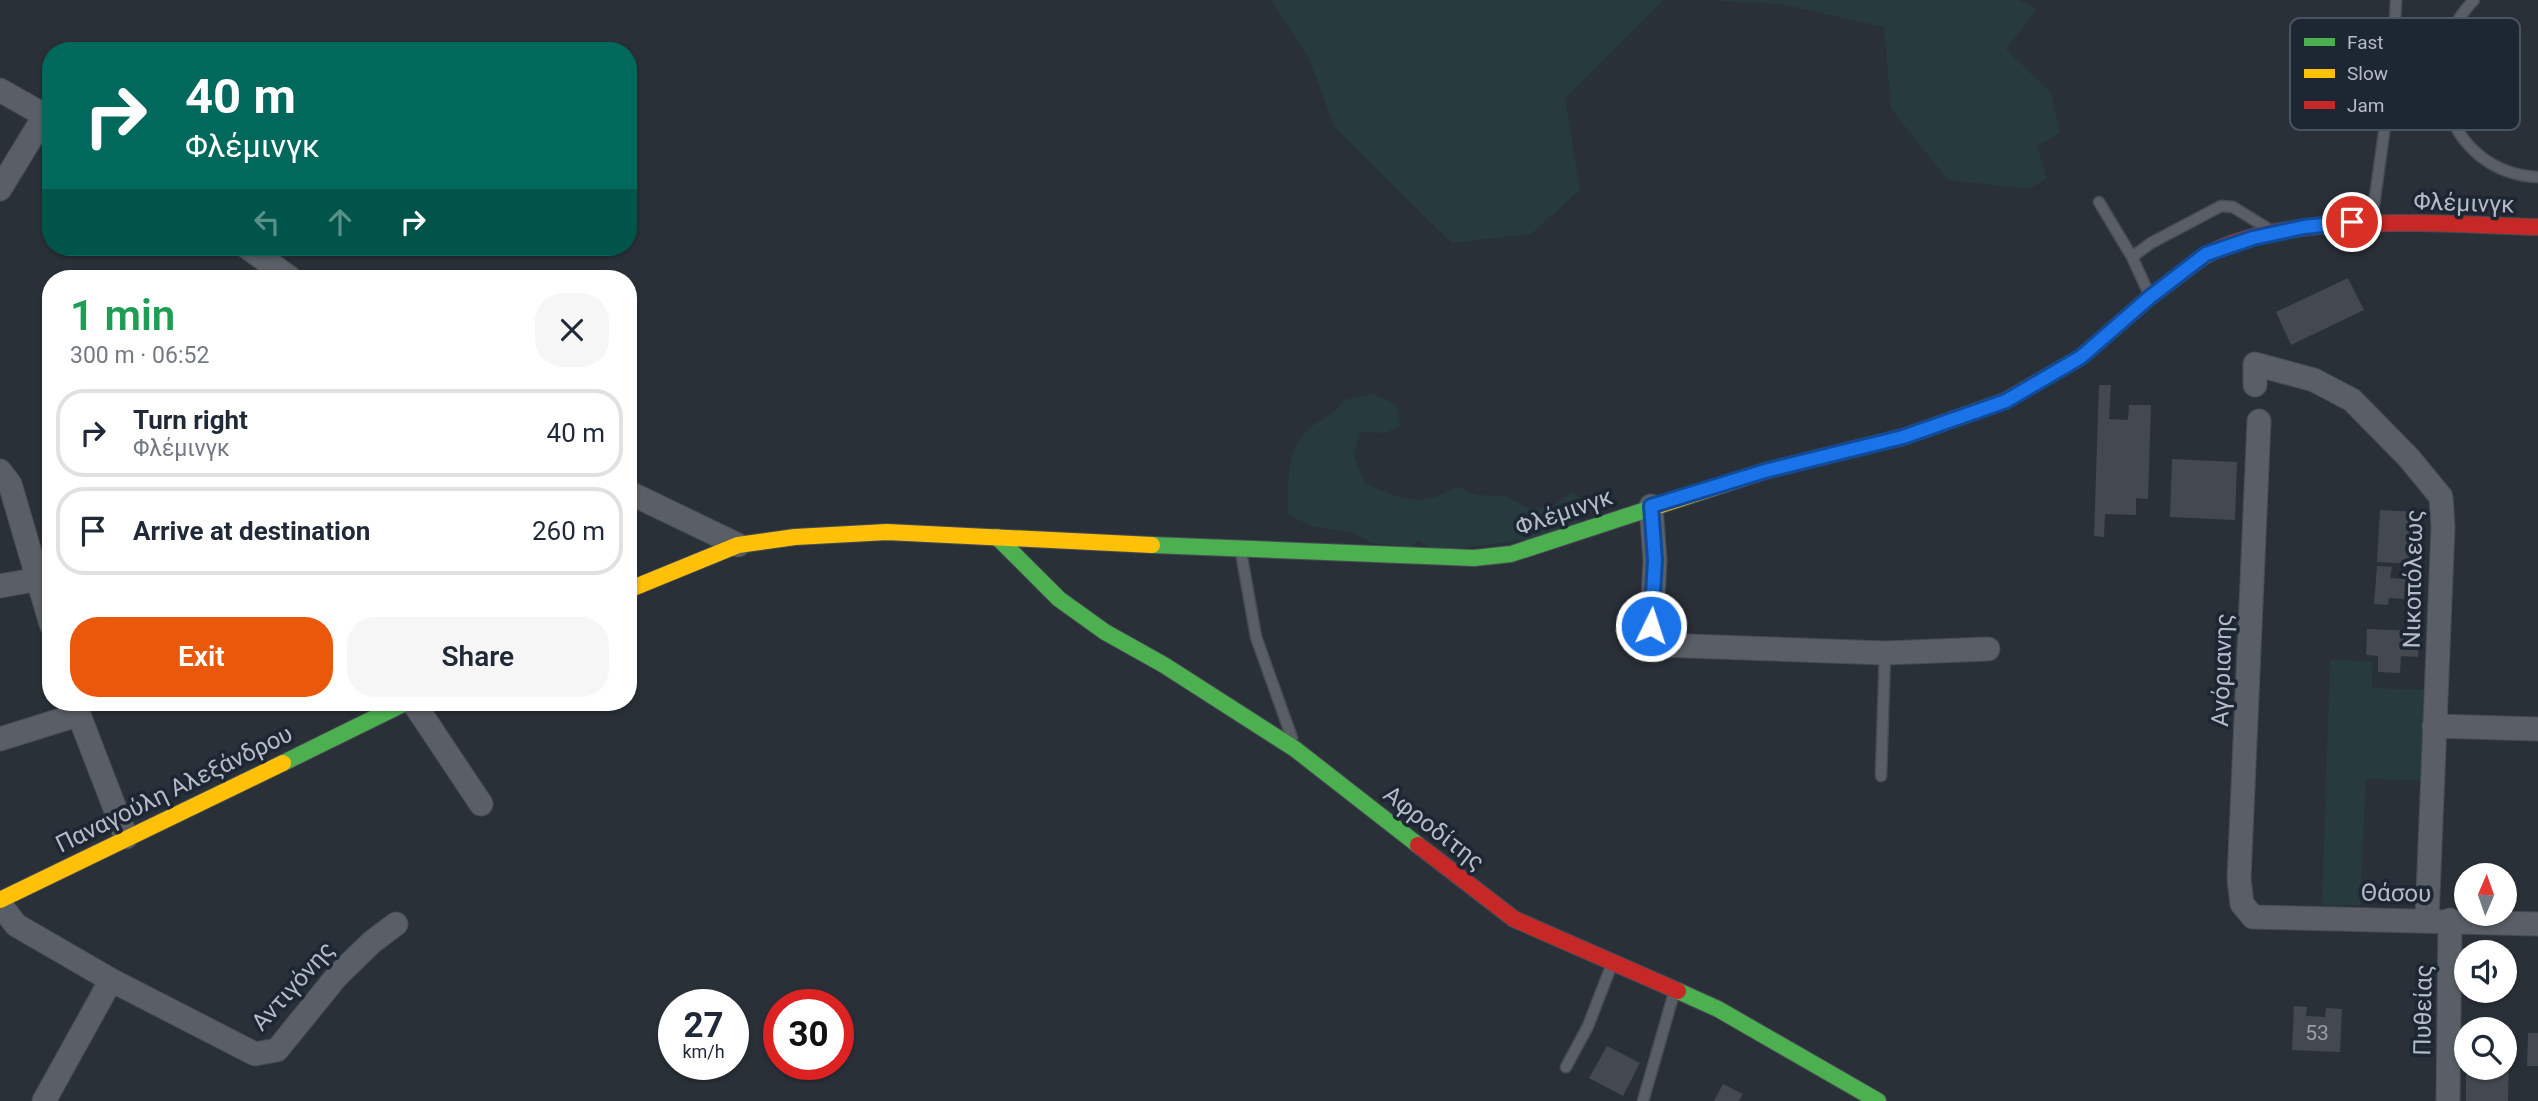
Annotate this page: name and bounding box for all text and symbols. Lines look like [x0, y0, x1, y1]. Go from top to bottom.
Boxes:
legend [2290, 18, 2520, 130]
text: Fast [2347, 31, 2384, 54]
text: Slow [2347, 62, 2388, 85]
text: 40 m [185, 68, 296, 125]
icon: right [70, 70, 161, 161]
text: Jam [2347, 94, 2384, 117]
text: Φλέμινγκ [185, 127, 320, 165]
street label: Φλέμινγκ [2413, 187, 2515, 219]
pin [2322, 192, 2382, 252]
icon: left [248, 203, 286, 241]
icon: ahead [321, 203, 359, 241]
icon: right [394, 203, 432, 241]
icon: arrive [2333, 203, 2371, 241]
text: 1 min [70, 291, 175, 340]
button: close [535, 293, 609, 367]
text: 300 m · 06:52 [70, 342, 209, 369]
text: Turn right [133, 405, 248, 435]
icon: right [74, 414, 112, 452]
text: 40 m [547, 418, 605, 448]
text: Φλέμινγκ [133, 435, 230, 462]
street label: Φλέμινγκ [1512, 482, 1616, 542]
street label: Νικοπόλεως [2398, 509, 2428, 649]
icon: arrive [74, 512, 112, 550]
text: Arrive at destination [133, 516, 370, 546]
text: 260 m [532, 516, 605, 546]
position arrow [1614, 589, 1688, 663]
street label: Αγόριανης [2206, 613, 2238, 727]
button: Exit [70, 617, 333, 697]
button: Share [347, 617, 609, 697]
street label: Παναγούλη Αλεξάνδρου [51, 719, 297, 859]
street label: Αφροδίτης [1378, 780, 1490, 876]
north arrow [2454, 863, 2516, 926]
map controls [2454, 863, 2517, 1080]
street label: Θάσου [2361, 878, 2431, 908]
street label: Αντιγόνης [246, 936, 340, 1036]
button: sound [2454, 940, 2517, 1003]
street label: Πυθείας [2408, 964, 2438, 1056]
speed limit sign: 30 [763, 989, 854, 1080]
text: 27 [683, 1005, 724, 1046]
button: search [2454, 1017, 2517, 1080]
house number: 53 [2305, 1021, 2329, 1045]
text: km/h [682, 1041, 725, 1062]

